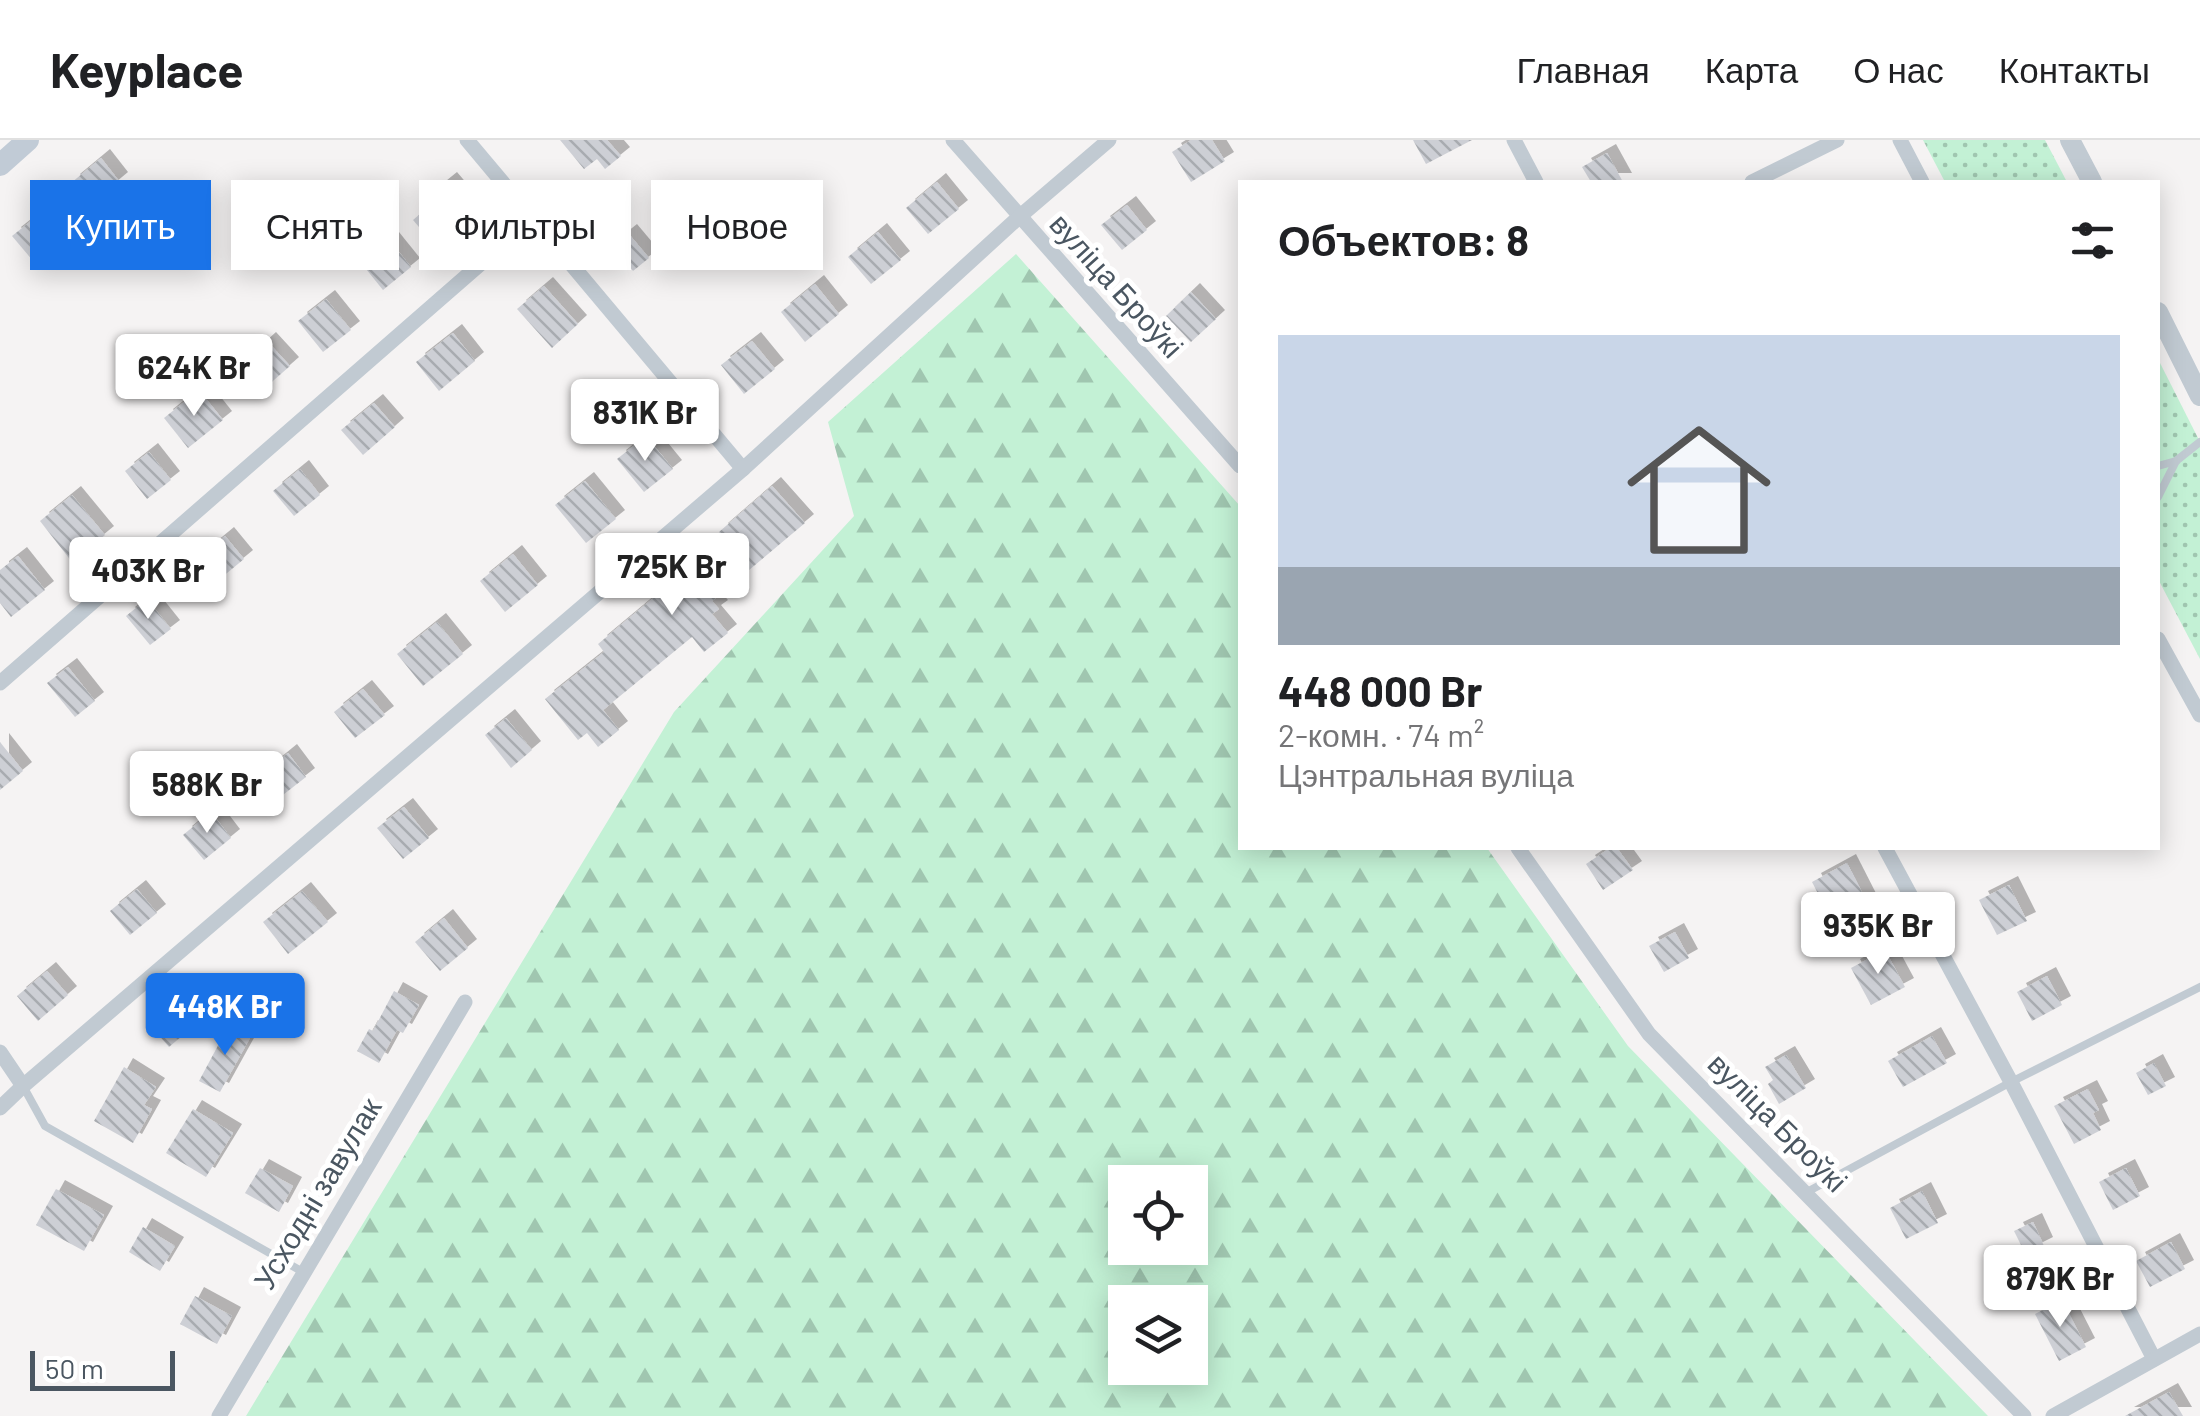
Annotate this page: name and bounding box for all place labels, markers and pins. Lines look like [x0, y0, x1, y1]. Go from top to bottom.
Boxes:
pin: 624K Br [102, 334, 286, 419]
pin: 831K Br [553, 379, 737, 464]
pin: 725K Br [580, 533, 764, 618]
pin: 403K Br [56, 537, 240, 622]
pin: 588K Br [115, 751, 299, 836]
pin: 935K Br [1786, 892, 1970, 977]
pin: 448K Br [133, 973, 317, 1058]
pin: 879K Br [1968, 1245, 2152, 1330]

